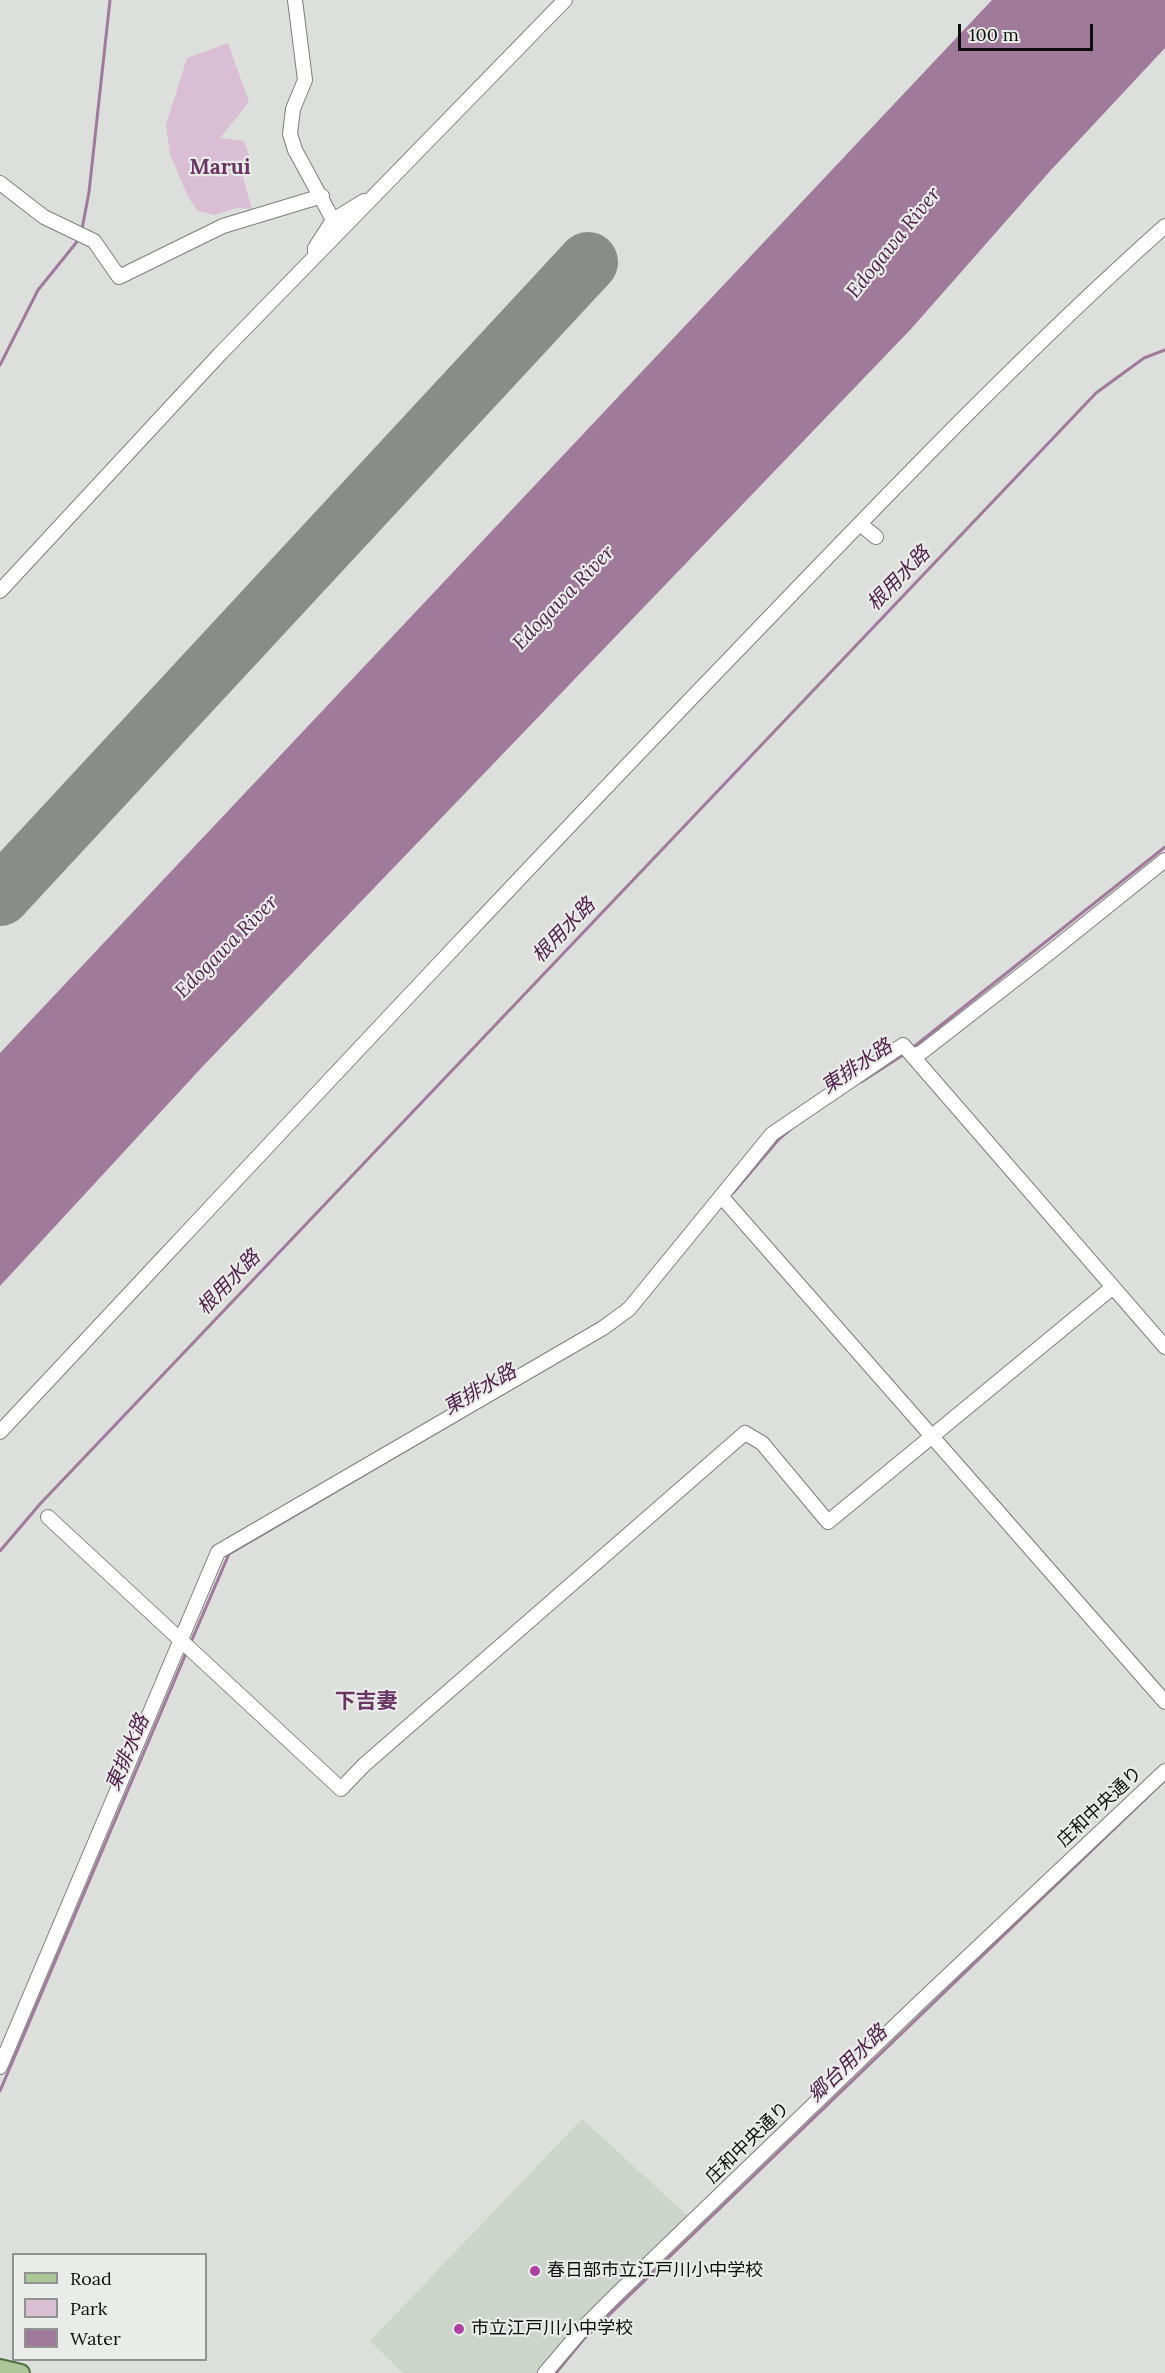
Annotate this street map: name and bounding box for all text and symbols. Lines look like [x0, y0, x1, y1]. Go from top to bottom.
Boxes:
scale bar [961, 12, 1096, 50]
text: 100 m [969, 23, 1019, 46]
district label: Marui [189, 155, 251, 181]
water label: Edogawa River [842, 183, 946, 303]
water label: Edogawa River [508, 541, 620, 655]
water label: 根用水路 [863, 542, 935, 616]
water label: Edogawa River [171, 891, 283, 1003]
water label: 根用水路 [528, 894, 600, 968]
water label: 東排水路 [817, 1035, 897, 1099]
water label: 根用水路 [193, 1246, 265, 1320]
water label: 東排水路 [439, 1360, 521, 1420]
district label: 下吉妻 [335, 1689, 397, 1715]
water label: 東排水路 [101, 1711, 155, 1795]
street label: 庄和中央通り [1053, 1762, 1147, 1852]
water label: 郷台用水路 [804, 2021, 892, 2107]
street label: 庄和中央通り [702, 2098, 794, 2188]
legend [12, 2253, 207, 2361]
place label: 春日部市立江戸川小中学校 [547, 2260, 763, 2282]
marker: 春日部市立江戸川小中学校 [528, 2264, 542, 2278]
text: Road [70, 2267, 112, 2290]
text: Park [70, 2297, 107, 2320]
place label: 市立江戸川小中学校 [471, 2318, 633, 2340]
marker: 市立江戸川小中学校 [452, 2322, 466, 2336]
text: Water [70, 2327, 121, 2350]

